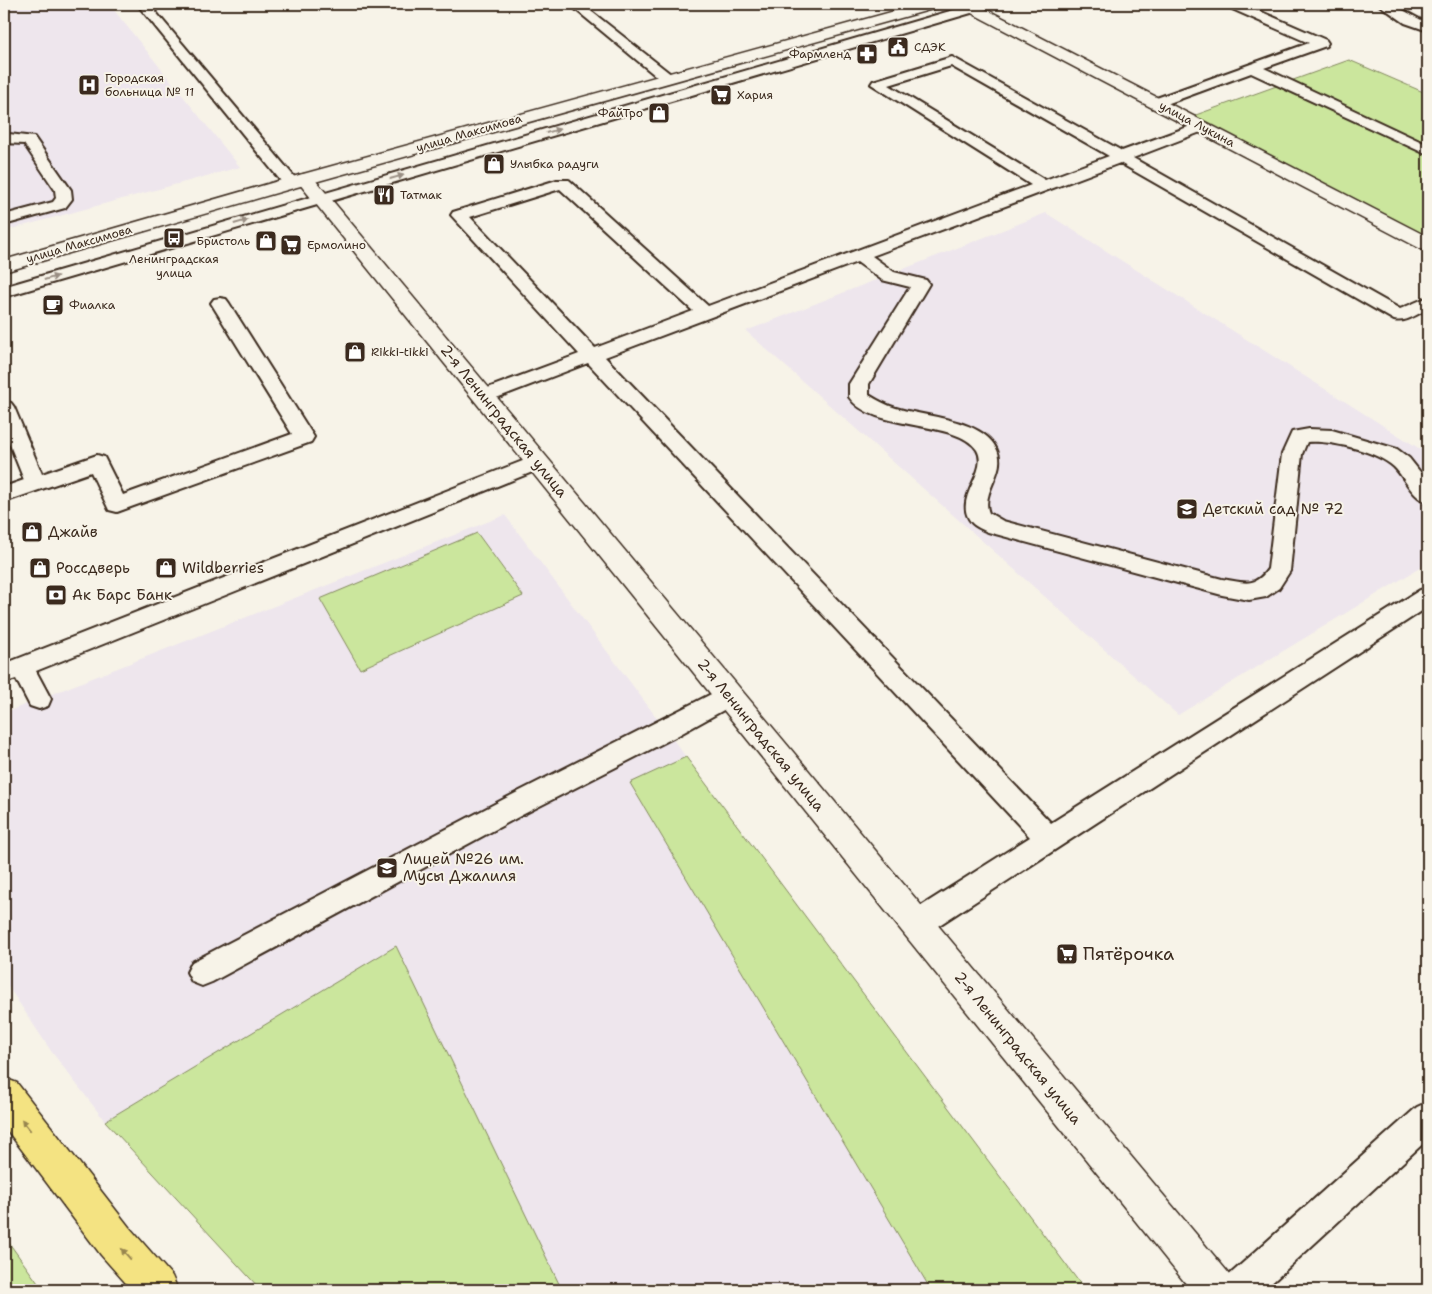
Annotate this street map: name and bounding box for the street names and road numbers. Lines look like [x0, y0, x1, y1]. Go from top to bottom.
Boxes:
street label: улица Лукина [1156, 97, 1238, 151]
street label: улица Максимова [414, 110, 524, 156]
street label: улица Максимова [24, 221, 134, 267]
street label: 2-я Ленинградская улица [436, 340, 572, 502]
street label: 2-я Ленинградская улица [693, 654, 829, 816]
street label: 2-я Ленинградская улица [950, 967, 1086, 1129]

